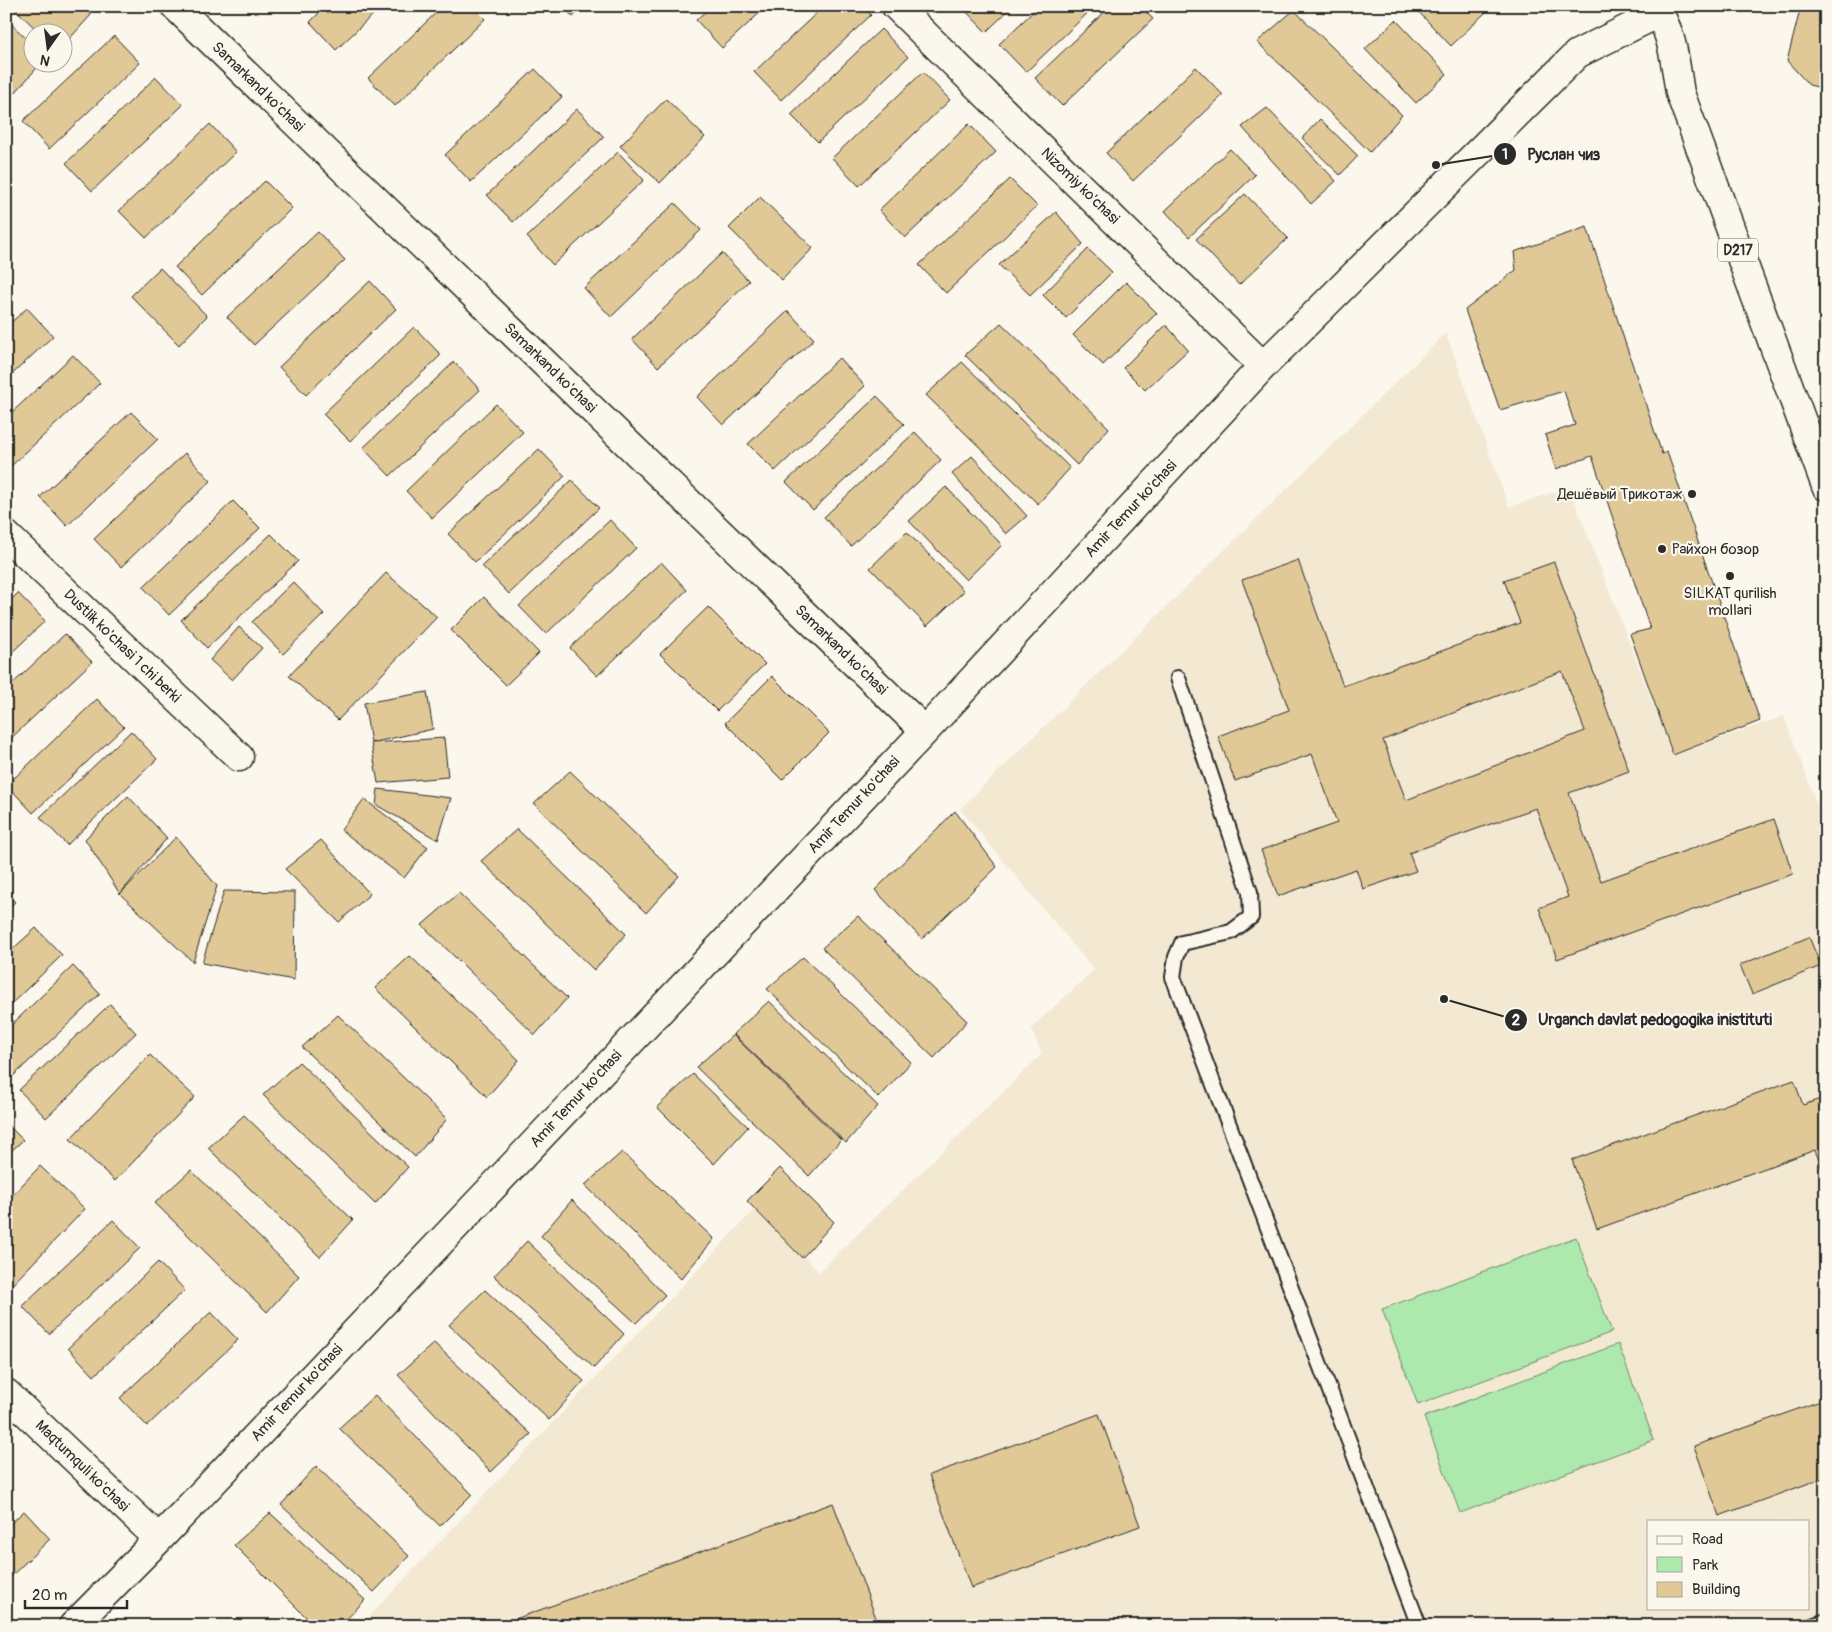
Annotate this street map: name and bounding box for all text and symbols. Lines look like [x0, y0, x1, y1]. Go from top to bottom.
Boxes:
north arrow [22, 22, 72, 72]
street label: Samarkand ko'chasi [208, 38, 309, 136]
text: N [38, 51, 52, 70]
callout: Руслан чиз [1492, 139, 1610, 170]
street label: Nizomiy ko'chasi [1037, 144, 1124, 229]
text: 1 [1502, 145, 1508, 164]
text: Руслан чиз [1527, 145, 1601, 165]
road number: D217 [1718, 238, 1758, 262]
street label: Samarkand ko'chasi [500, 319, 601, 417]
street label: Amir Temur ko'chasi [1081, 456, 1181, 562]
place label: Дешёвый Трикотаж [1556, 485, 1682, 504]
marker: Дешёвый Трикотаж [1686, 488, 1698, 500]
place label: Райхон бозор [1672, 540, 1759, 559]
marker: Райхон бозор [1656, 543, 1668, 555]
marker: SILKAT qurilish mollari [1724, 570, 1736, 582]
place label: SILKAT qurilish mollari [1683, 584, 1777, 620]
street label: Dustlik ko'chasi 1 chi berki [59, 585, 185, 707]
street label: Samarkand ko'chasi [791, 601, 892, 699]
street label: Amir Temur ko'chasi [804, 752, 904, 858]
callout: Urganch davlat pedogogika inistituti [1503, 1004, 1783, 1035]
text: Urganch davlat pedogogika inistituti [1538, 1010, 1772, 1030]
text: 2 [1512, 1011, 1520, 1030]
street label: Amir Temur ko'chasi [526, 1046, 626, 1152]
street label: Amir Temur ko'chasi [247, 1340, 347, 1446]
street label: Maqtumquli ko'chasi [31, 1416, 133, 1516]
legend [1647, 1520, 1810, 1610]
text: Road [1692, 1530, 1723, 1549]
text: Park [1692, 1556, 1719, 1575]
scale bar [25, 1577, 128, 1609]
text: Building [1692, 1580, 1740, 1599]
text: 20 m [32, 1586, 67, 1605]

